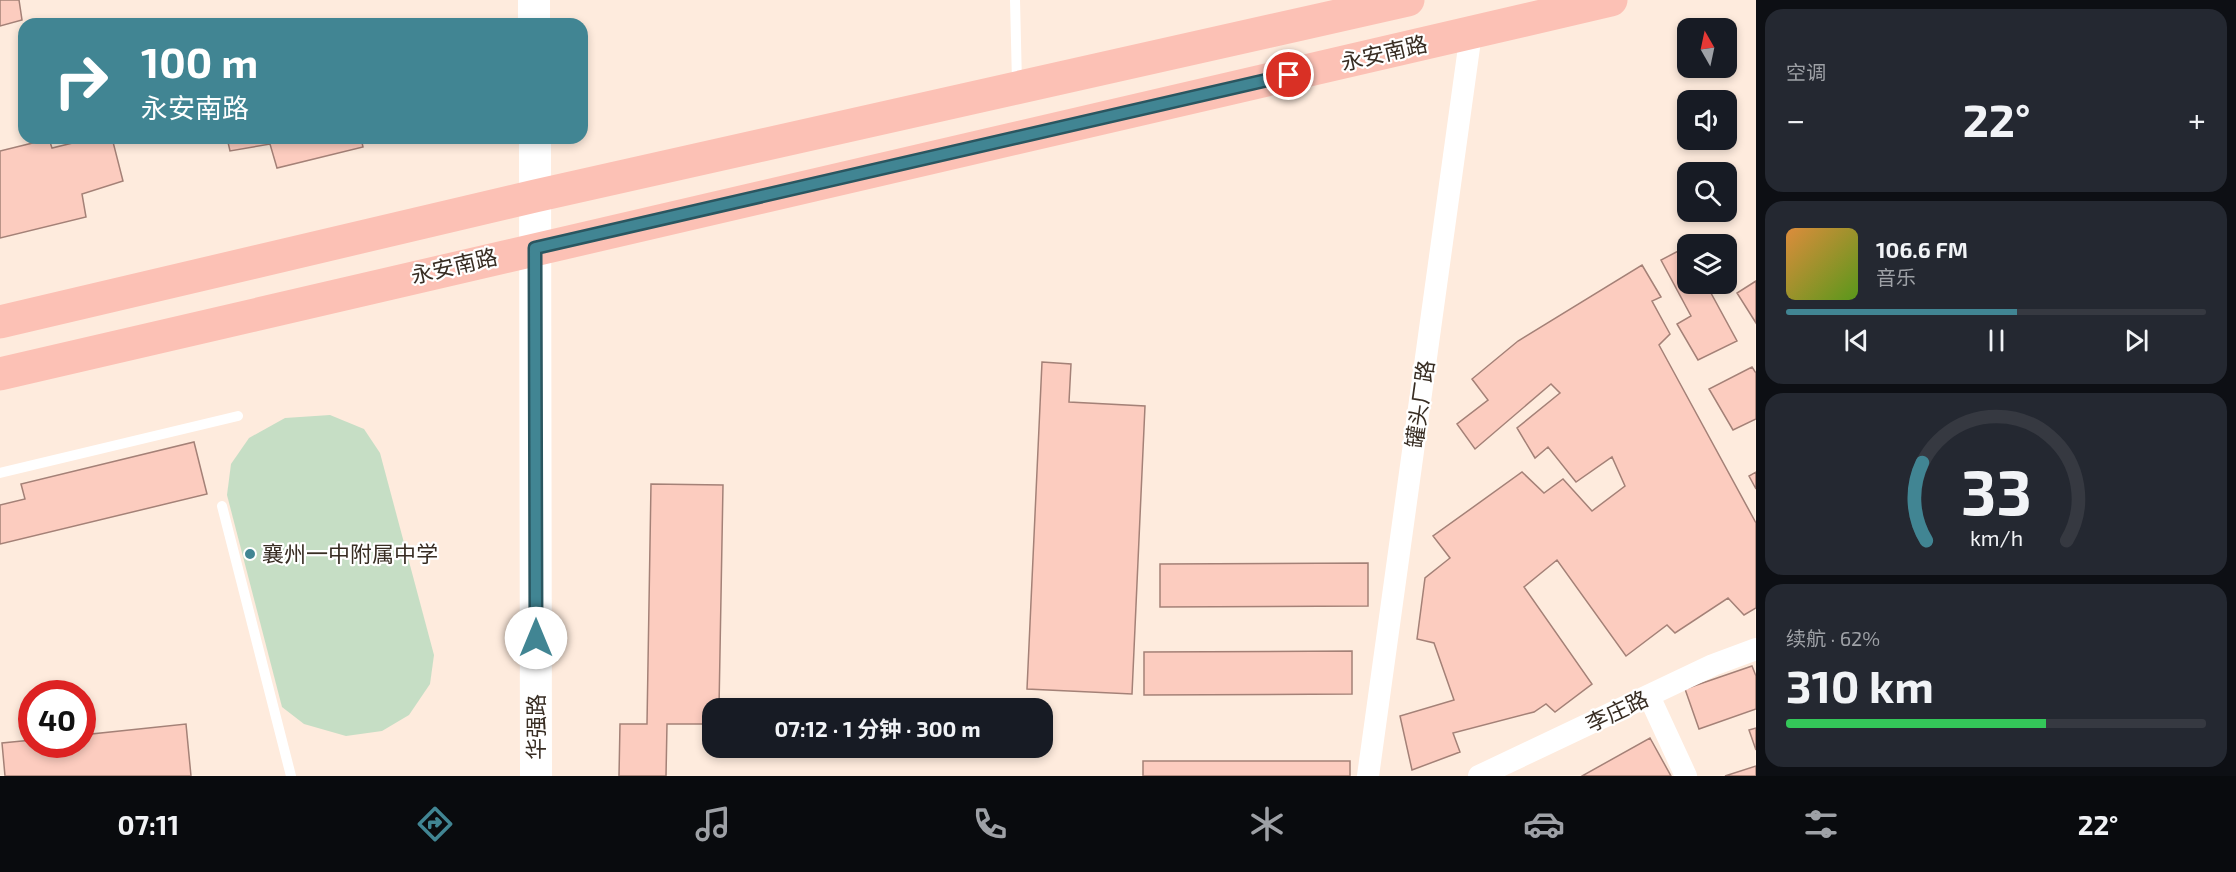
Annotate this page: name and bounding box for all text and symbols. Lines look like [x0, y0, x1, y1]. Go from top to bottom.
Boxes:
north arrow [1677, 18, 1737, 78]
map controls [1677, 18, 1737, 294]
street label: 永安南路 [1338, 29, 1430, 75]
text: 100 m [141, 36, 258, 86]
icon: right [42, 42, 120, 120]
pin [1263, 49, 1314, 100]
icon: arrive [1272, 58, 1305, 91]
text: 空调 [1786, 60, 1826, 84]
button: sound [1677, 90, 1737, 150]
text: 永安南路 [141, 91, 249, 123]
text: 22° [1963, 92, 2030, 146]
text: − [1786, 99, 1805, 139]
text: + [2188, 99, 2206, 139]
button: search [1677, 162, 1737, 222]
button: layers [1677, 234, 1737, 294]
text: 106.6 FM [1876, 236, 1968, 262]
street label: 永安南路 [408, 242, 500, 288]
text: 音乐 [1876, 265, 1916, 289]
icon: previous [1840, 324, 1873, 357]
icon: pause [1980, 324, 2013, 357]
icon: next [2120, 324, 2153, 357]
street label: 罐头厂路 [1400, 358, 1438, 449]
text: 33 [1961, 453, 2031, 528]
text: km/h [1969, 525, 2023, 550]
place label: 襄州一中附属中学 [262, 540, 438, 566]
marker: 襄州一中附属中学 [243, 547, 257, 561]
position arrow [504, 606, 568, 670]
text: 续航 · 62% [1786, 626, 1880, 650]
text: 310 km [1786, 658, 1934, 712]
speed limit sign: 40 [18, 680, 96, 758]
street label: 李庄路 [1581, 684, 1652, 736]
street label: 华强路 [522, 694, 548, 760]
text: 07:12 · 1 分钟 · 300 m [774, 715, 981, 741]
icon: directions [414, 803, 456, 845]
icon: music [692, 803, 734, 845]
icon: phone [969, 803, 1011, 845]
icon: climate [1246, 803, 1288, 845]
icon: car [1523, 803, 1565, 845]
icon: filters [1800, 803, 1842, 845]
text: 07:11 [118, 808, 179, 840]
text: 22° [2078, 808, 2118, 840]

